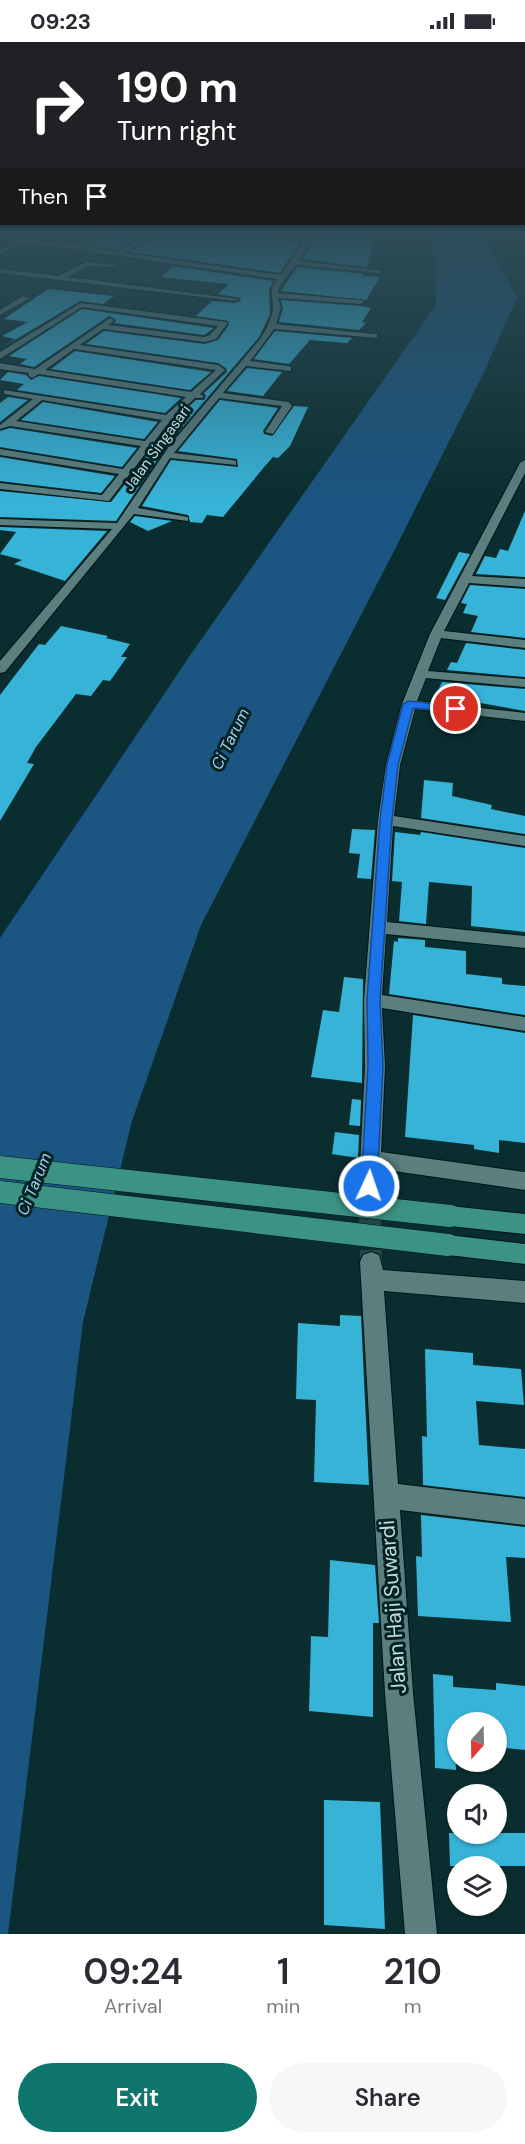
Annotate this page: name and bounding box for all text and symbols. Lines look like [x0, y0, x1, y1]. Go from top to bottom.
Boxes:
text: 09:23 [30, 7, 91, 36]
text: 190 m [117, 60, 238, 115]
icon: right [18, 66, 96, 144]
text: Turn right [117, 113, 237, 148]
icon: arrive [80, 180, 113, 213]
text: Then [18, 182, 68, 211]
street label: Jalan Singasari [119, 401, 195, 495]
pin [430, 683, 481, 734]
icon: arrive [439, 692, 472, 725]
water label: Ci Tarum [206, 705, 254, 773]
water label: Ci Tarum [12, 1150, 56, 1218]
position arrow [337, 1154, 401, 1218]
street label: Jalan Haji Suwardi [373, 1519, 413, 1695]
north arrow [447, 1712, 507, 1772]
map controls [447, 1712, 507, 1916]
button: sound [447, 1784, 507, 1844]
button: layers [447, 1856, 507, 1916]
text: 09:24 [83, 1948, 183, 1995]
text: 1 [277, 1948, 289, 1995]
text: 210 [383, 1948, 442, 1995]
text: Arrival [104, 1993, 162, 2019]
text: min [266, 1993, 300, 2019]
text: m [404, 1993, 422, 2019]
button: Exit [18, 2063, 257, 2132]
button: Share [269, 2063, 507, 2132]

